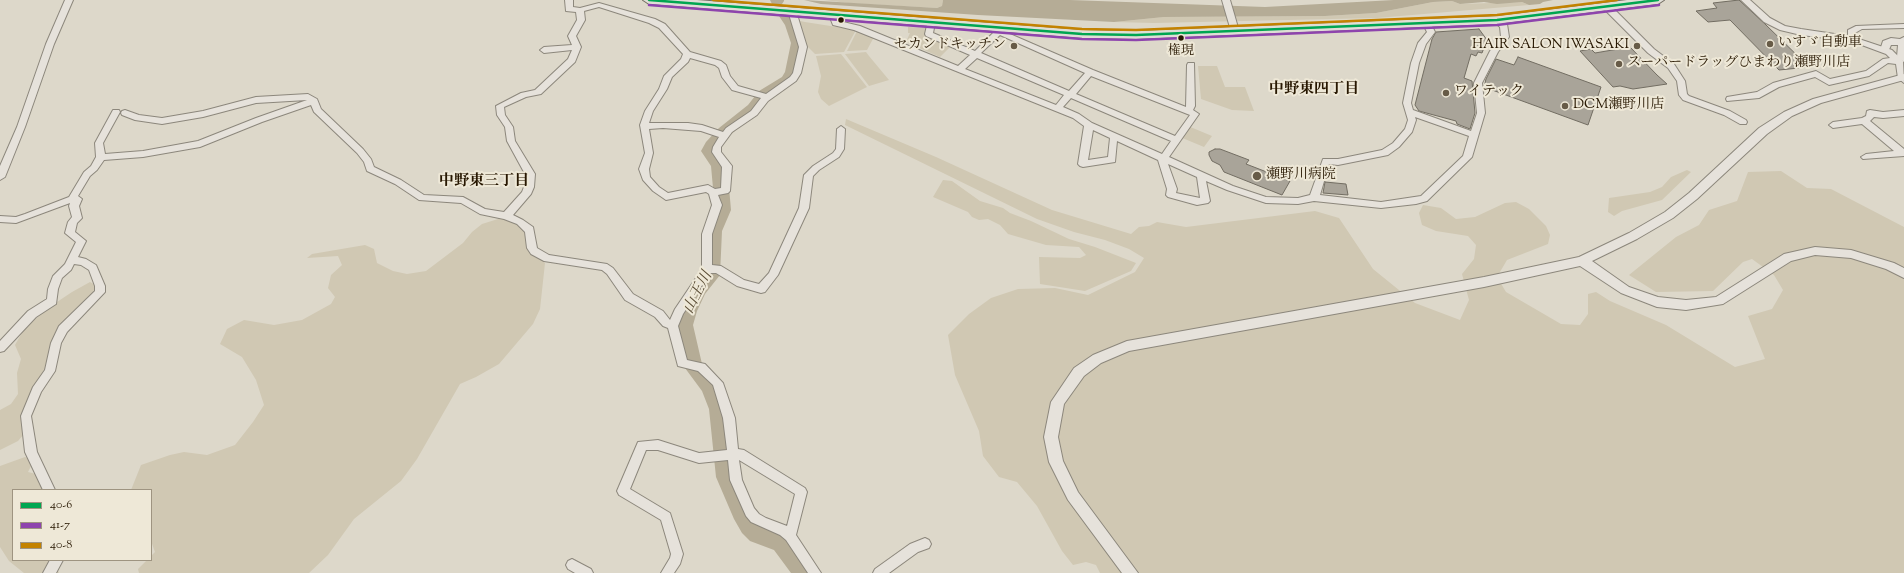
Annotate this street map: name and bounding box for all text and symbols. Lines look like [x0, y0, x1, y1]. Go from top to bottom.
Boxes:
unlabelled marker [836, 15, 846, 25]
marker: 権現 [1176, 33, 1186, 43]
place label: いすゞ自動車 [1778, 36, 1862, 52]
place label: セカンドキッチン [894, 38, 1006, 54]
place label: HAIR SALON IWASAKI [1472, 38, 1629, 54]
marker: いすゞ自動車 [1765, 39, 1775, 49]
marker: セカンドキッチン [1009, 41, 1019, 51]
marker: HAIR SALON IWASAKI [1632, 41, 1642, 51]
place label: 権現 [1168, 44, 1194, 60]
place label: スーパードラッグひまわり瀬野川店 [1627, 56, 1850, 72]
marker: スーパードラッグひまわり瀬野川店 [1614, 59, 1624, 69]
district label: 中野東四丁目 [1269, 81, 1359, 99]
place label: ワイテック [1454, 85, 1524, 101]
marker: ワイテック [1441, 88, 1451, 98]
place label: DCM瀬野川店 [1573, 98, 1664, 114]
marker: DCM瀬野川店 [1560, 101, 1570, 111]
place label: 瀬野川病院 [1266, 168, 1336, 184]
marker: 瀬野川病院 [1251, 170, 1263, 182]
district label: 中野東三丁目 [439, 173, 529, 191]
water label: 山王川 [681, 269, 717, 317]
legend [12, 489, 152, 561]
text: 40-6 [50, 496, 72, 514]
text: 41-7 [50, 516, 70, 534]
text: 40-8 [50, 536, 72, 554]

